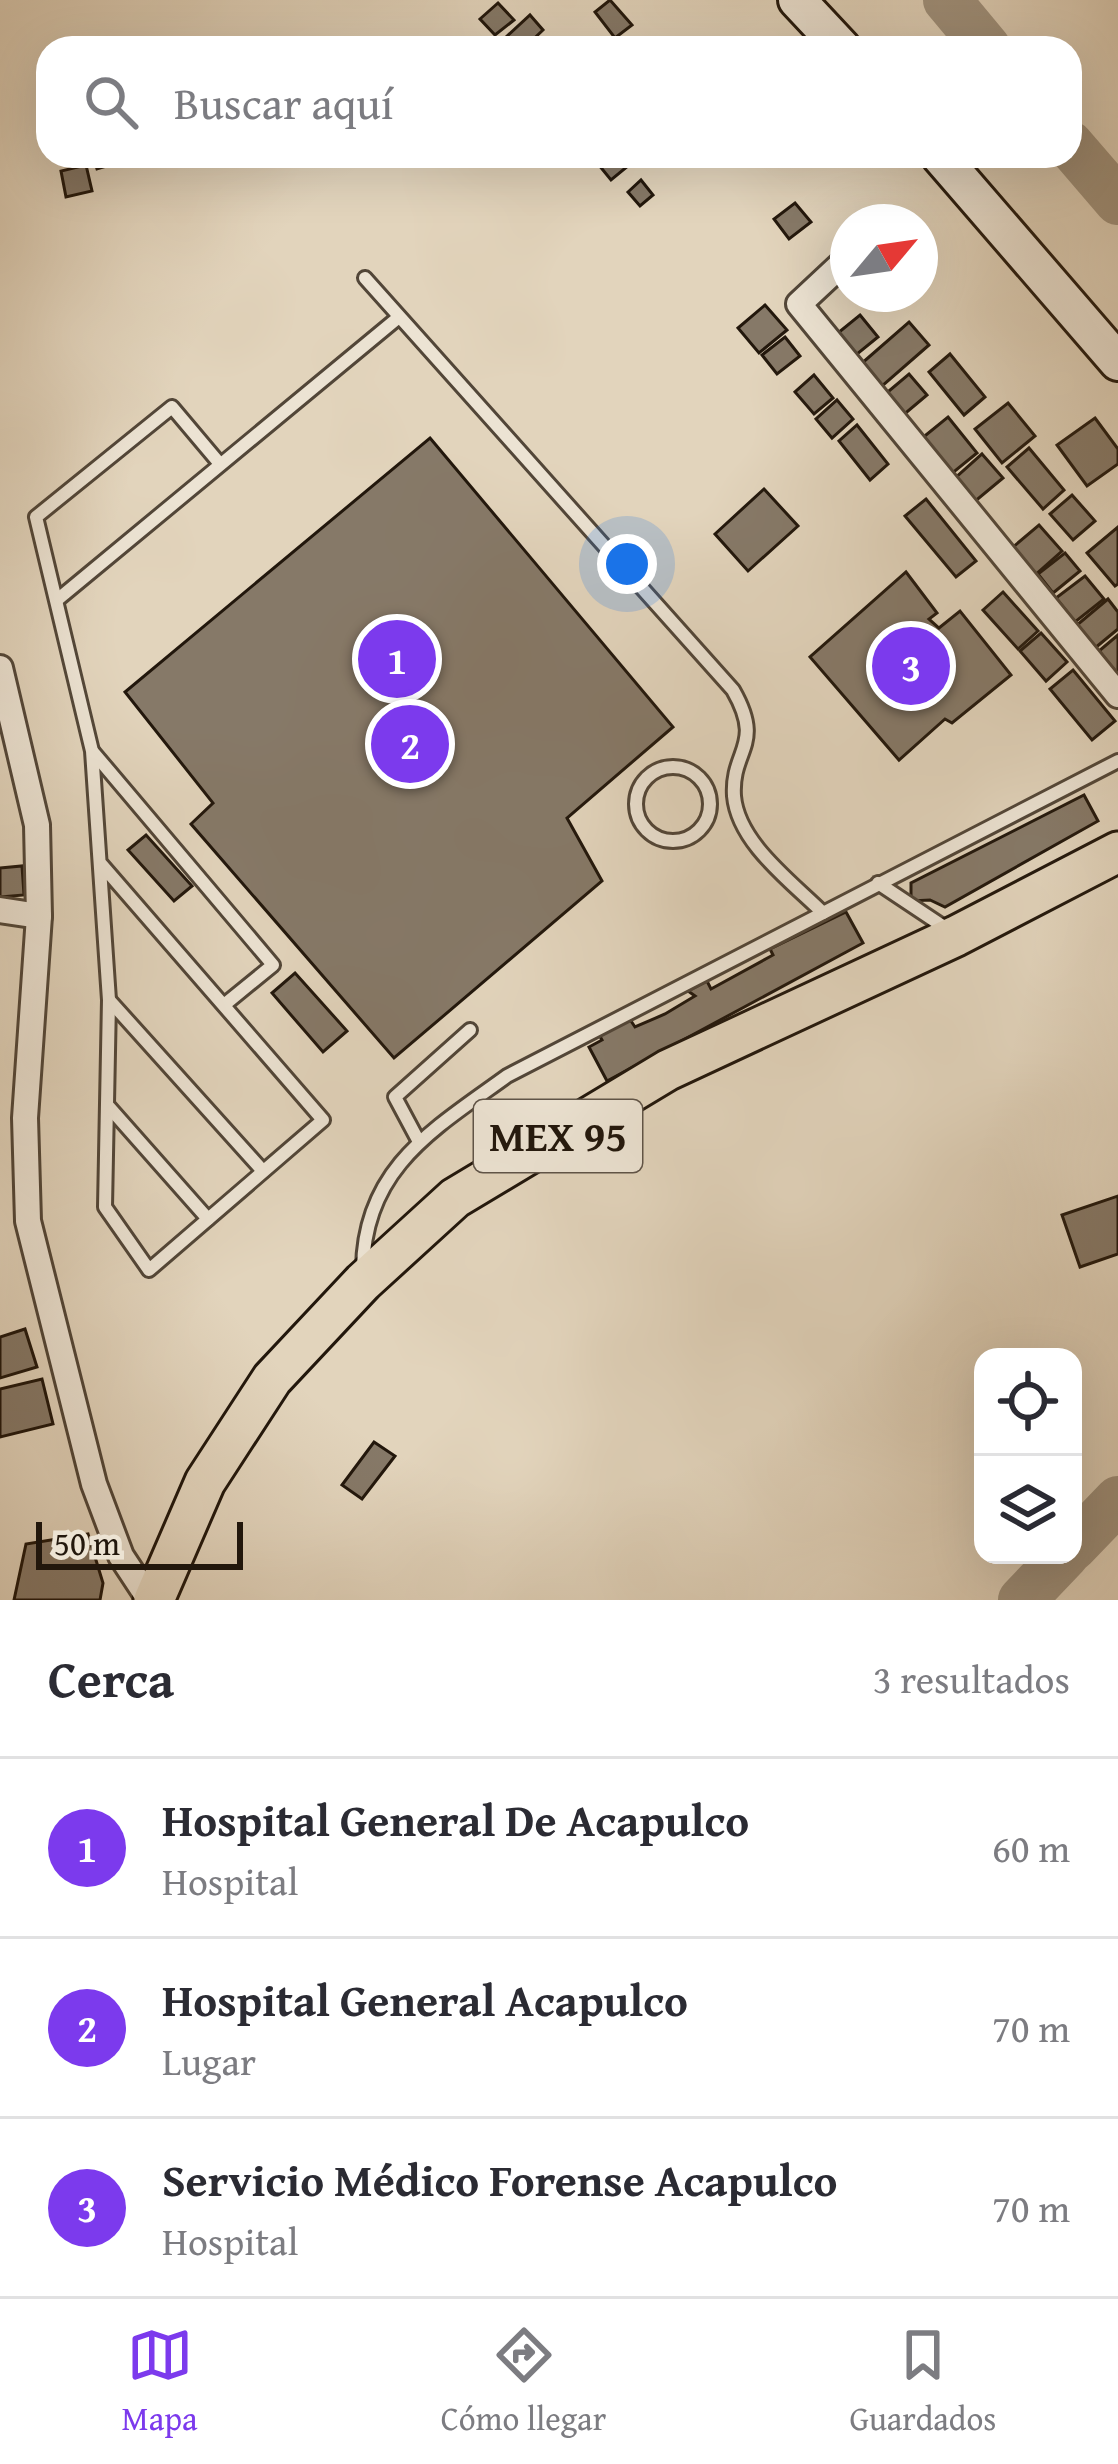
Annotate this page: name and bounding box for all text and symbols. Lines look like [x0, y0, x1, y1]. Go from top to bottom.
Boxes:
search box [36, 36, 1082, 168]
icon: search [78, 69, 144, 135]
text: Buscar aquí [174, 70, 393, 135]
north arrow [830, 204, 938, 312]
your location [597, 534, 657, 594]
pin: 1 [358, 614, 436, 704]
pin: 3 [872, 621, 950, 711]
pin: 2 [371, 699, 449, 789]
road number: MEX 95 [474, 1100, 642, 1172]
map controls [974, 1348, 1082, 1564]
button: locate [974, 1348, 1082, 1456]
button: layers [974, 1456, 1082, 1564]
scale bar [36, 1516, 243, 1569]
text: 50 m [54, 1519, 120, 1567]
text: Cerca [48, 1641, 174, 1716]
text: 3 resultados [873, 1650, 1070, 1707]
text: Hospital General De Acapulco [162, 1787, 749, 1852]
text: 1 [77, 1819, 97, 1876]
text: 60 m [992, 1819, 1070, 1876]
text: Hospital [162, 1852, 298, 1909]
text: Hospital General Acapulco [162, 1967, 688, 2032]
text: 2 [77, 1999, 97, 2056]
text: 70 m [992, 1999, 1070, 2056]
text: Lugar [162, 2032, 256, 2089]
text: Servicio Médico Forense Acapulco [162, 2147, 837, 2212]
text: 3 [77, 2179, 97, 2236]
text: 70 m [992, 2179, 1070, 2236]
text: Hospital [162, 2212, 298, 2269]
tab: Mapa [122, 2322, 198, 2442]
tab: Cómo llegar [441, 2322, 606, 2442]
tab: Guardados [849, 2322, 996, 2442]

